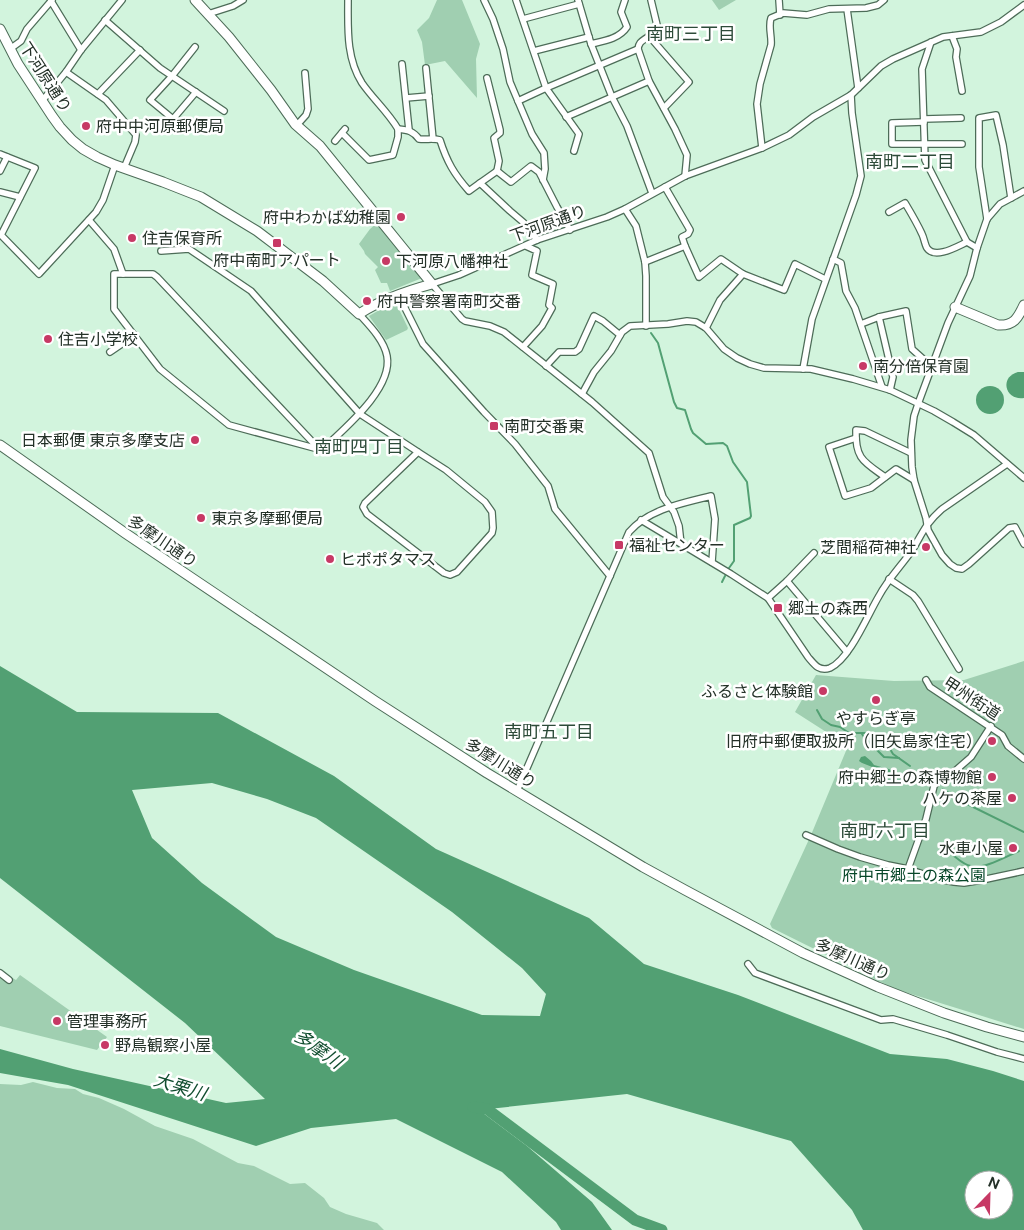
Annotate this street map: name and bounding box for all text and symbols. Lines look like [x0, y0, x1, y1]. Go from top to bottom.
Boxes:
district label: 南町三丁目 [646, 23, 736, 44]
street label: 下河原通り [16, 39, 75, 116]
place label: 府中中河原郵便局 [96, 117, 224, 136]
marker: 府中中河原郵便局 [80, 120, 92, 132]
district label: 南町二丁目 [865, 151, 955, 172]
street label: 下河原通り [507, 201, 589, 246]
place label: 府中わかば幼稚園 [263, 208, 391, 227]
marker: 府中わかば幼稚園 [395, 211, 407, 223]
place label: 住吉保育所 [142, 229, 222, 248]
marker: 住吉保育所 [126, 232, 138, 244]
marker: 府中南町アパート [271, 237, 283, 249]
place label: 府中南町アパート [213, 251, 341, 270]
place label: 下河原八幡神社 [396, 252, 508, 271]
marker: 下河原八幡神社 [380, 255, 392, 267]
place label: 府中警察署南町交番 [377, 292, 521, 311]
marker: 府中警察署南町交番 [361, 295, 373, 307]
place label: 住吉小学校 [58, 330, 138, 349]
marker: 住吉小学校 [42, 333, 54, 345]
place label: 南分倍保育園 [873, 357, 969, 376]
marker: 南分倍保育園 [857, 360, 869, 372]
place label: 南町交番東 [504, 417, 584, 436]
marker: 南町交番東 [488, 420, 500, 432]
place label: 日本郵便 東京多摩支店 [21, 431, 185, 450]
marker: 日本郵便 東京多摩支店 [189, 434, 201, 446]
district label: 南町四丁目 [314, 436, 404, 457]
place label: 東京多摩郵便局 [211, 509, 323, 528]
street label: 多摩川通り [124, 511, 201, 572]
marker: 東京多摩郵便局 [195, 512, 207, 524]
place label: 福祉センター [629, 536, 725, 555]
place label: 芝間稲荷神社 [820, 538, 916, 557]
marker: 福祉センター [613, 539, 625, 551]
marker: 芝間稲荷神社 [920, 541, 932, 553]
place label: ヒポポタマス [340, 550, 436, 569]
marker: ヒポポタマス [324, 553, 336, 565]
place label: 郷土の森西 [788, 599, 868, 618]
marker: 郷土の森西 [772, 602, 784, 614]
street label: 甲州街道 [940, 673, 1004, 724]
place label: ふるさと体験館 [701, 682, 813, 701]
marker: ふるさと体験館 [817, 685, 829, 697]
marker: やすらぎ亭 [870, 694, 882, 706]
place label: やすらぎ亭 [836, 709, 916, 728]
district label: 南町五丁目 [504, 721, 594, 742]
place label: 旧府中郵便取扱所（旧矢島家住宅） [726, 732, 982, 751]
street label: 多摩川通り [462, 734, 540, 793]
marker: 旧府中郵便取扱所（旧矢島家住宅） [986, 735, 998, 747]
place label: 府中郷土の森博物館 [838, 768, 982, 787]
marker: 府中郷土の森博物館 [986, 771, 998, 783]
place label: ハケの茶屋 [922, 789, 1002, 808]
marker: ハケの茶屋 [1006, 792, 1018, 804]
district label: 南町六丁目 [840, 820, 930, 841]
place label: 水車小屋 [939, 839, 1003, 858]
marker: 水車小屋 [1007, 842, 1019, 854]
park label: 府中市郷土の森公園 [842, 866, 986, 885]
street label: 多摩川通り [812, 935, 893, 984]
place label: 管理事務所 [67, 1012, 147, 1031]
marker: 管理事務所 [51, 1015, 63, 1027]
water label: 多摩川 [290, 1025, 348, 1074]
place label: 野鳥観察小屋 [115, 1036, 211, 1055]
marker: 野鳥観察小屋 [99, 1039, 111, 1051]
water label: 大栗川 [151, 1069, 211, 1105]
north arrow [964, 1170, 1014, 1220]
text: N [986, 1174, 1002, 1193]

